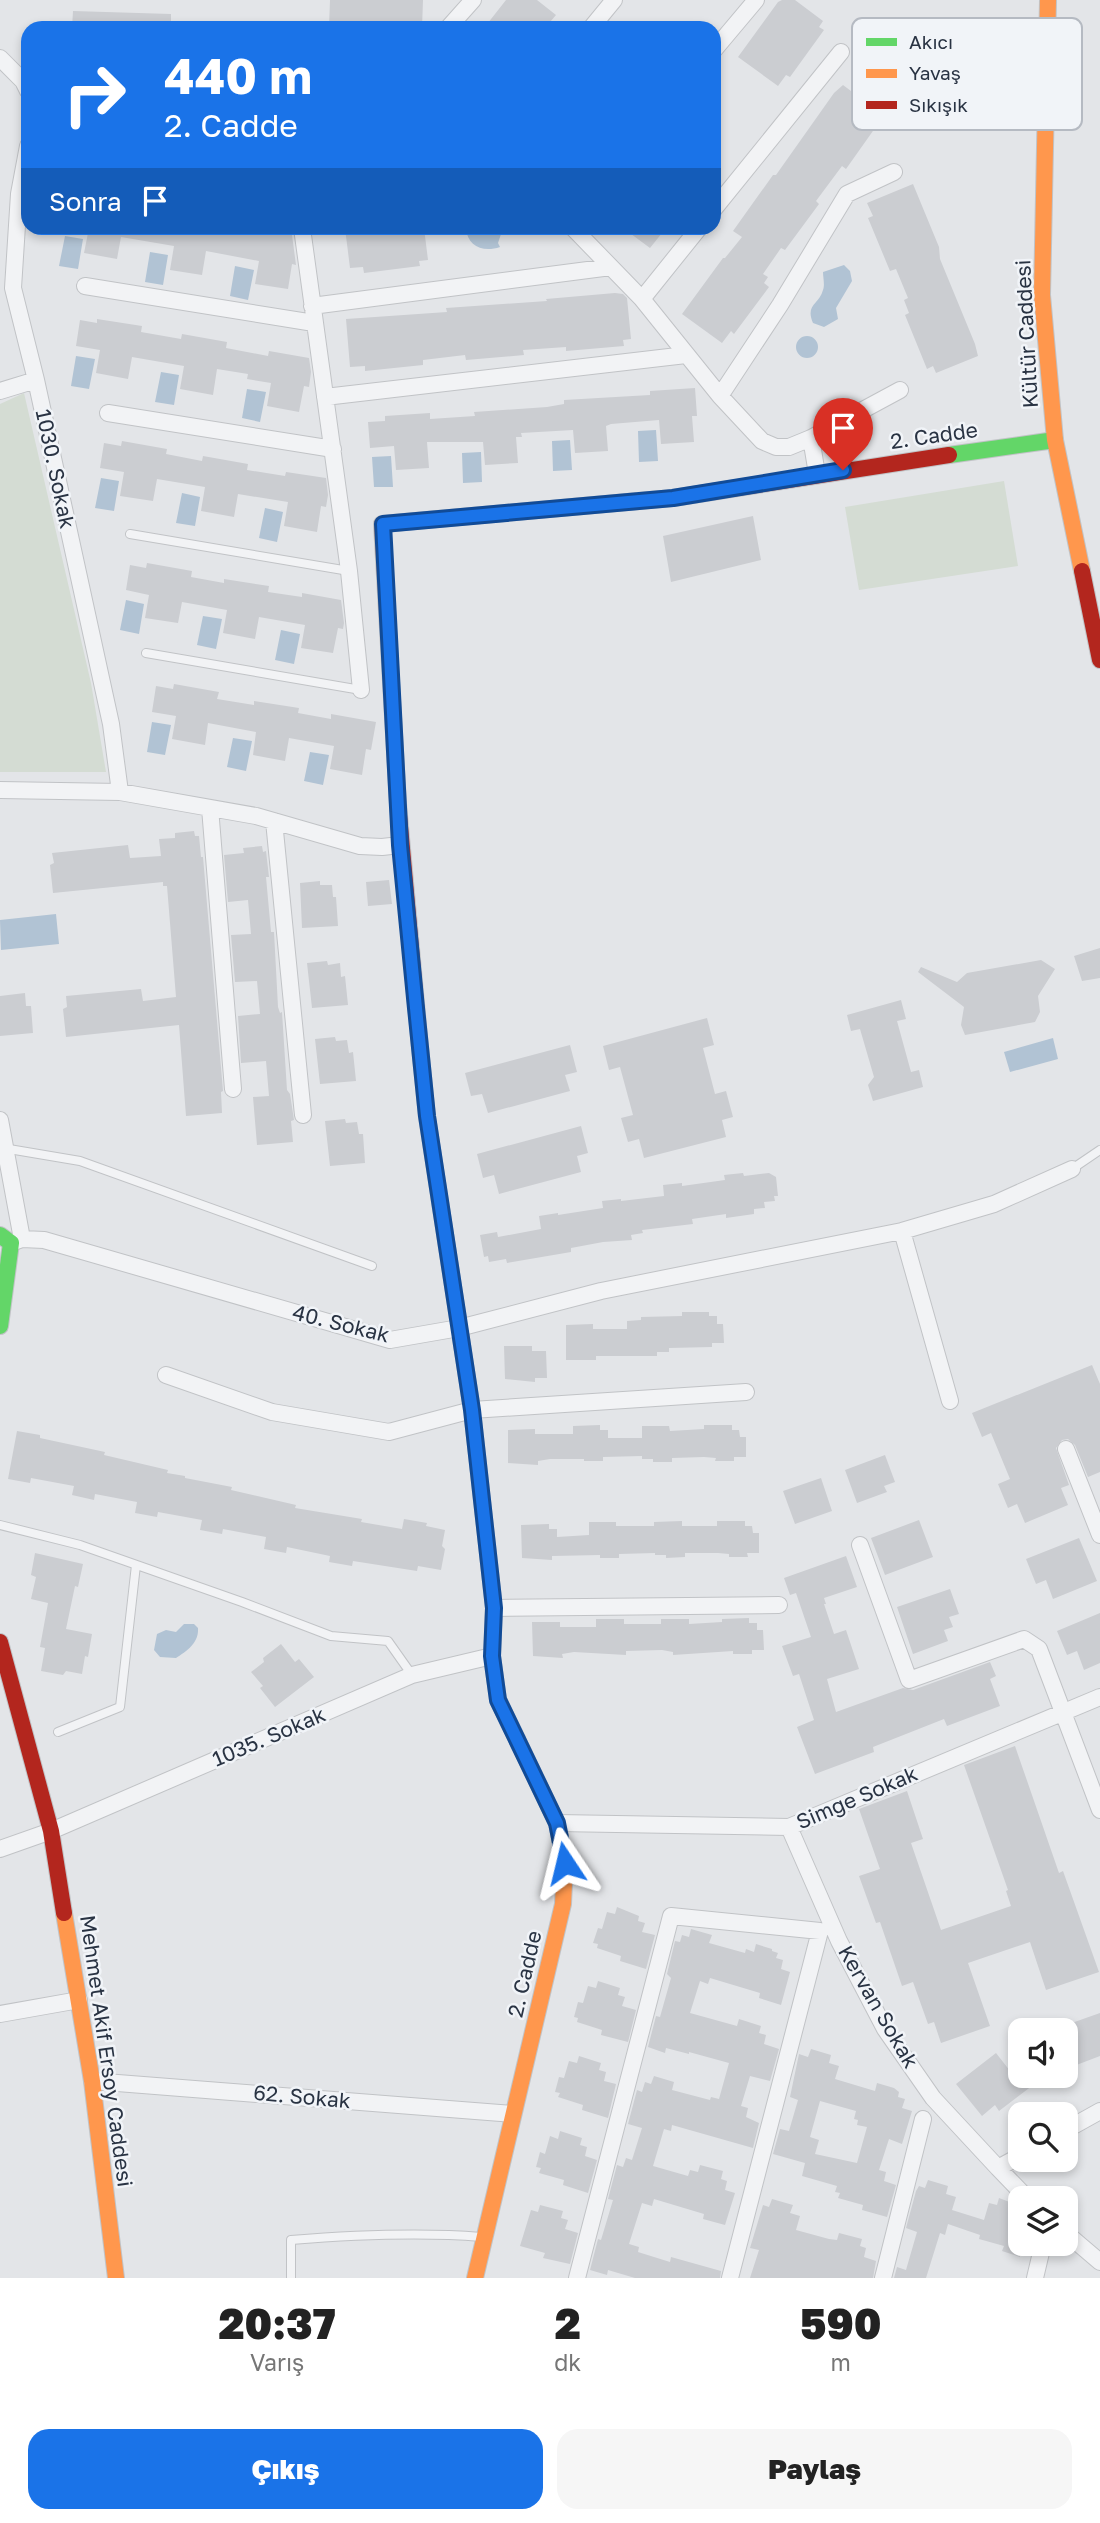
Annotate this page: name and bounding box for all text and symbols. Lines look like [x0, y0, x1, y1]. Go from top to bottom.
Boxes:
legend [852, 18, 1082, 130]
text: Akıcı [909, 30, 953, 53]
text: 440 m [164, 46, 312, 105]
icon: right [49, 49, 140, 140]
text: Yavaş [909, 61, 961, 84]
text: Sıkışık [909, 93, 968, 116]
text: 2. Cadde [164, 106, 298, 144]
icon: arrive [136, 182, 174, 220]
text: Sonra [49, 186, 122, 217]
street label: Kültür Caddesi [1009, 259, 1043, 409]
pin [813, 398, 873, 470]
street label: 1030. Sokak [31, 407, 81, 531]
icon: arrive [824, 409, 862, 447]
street label: 2. Cadde [889, 416, 979, 454]
street label: 40. Sokak [290, 1298, 392, 1348]
street label: 1035. Sokak [208, 1700, 329, 1772]
street label: Simge Sokak [792, 1760, 921, 1834]
position arrow [528, 1826, 602, 1900]
street label: Mehmet Akif Ersoy Caddesi [75, 1913, 139, 2188]
street label: 2. Cadde [501, 1928, 547, 2020]
street label: Kervan Sokak [833, 1940, 925, 2073]
map controls [1008, 2018, 1078, 2256]
button: sound [1008, 2018, 1078, 2088]
street label: 62. Sokak [252, 2079, 352, 2113]
button: search [1008, 2102, 1078, 2172]
button: layers [1008, 2186, 1078, 2256]
text: 20:37 [219, 2298, 336, 2348]
text: 2 [555, 2298, 581, 2348]
text: 590 [800, 2298, 881, 2348]
text: Varış [250, 2348, 304, 2376]
text: dk [554, 2348, 581, 2376]
text: m [831, 2348, 851, 2376]
button: Çıkış [28, 2429, 543, 2509]
button: Paylaş [557, 2429, 1072, 2509]

